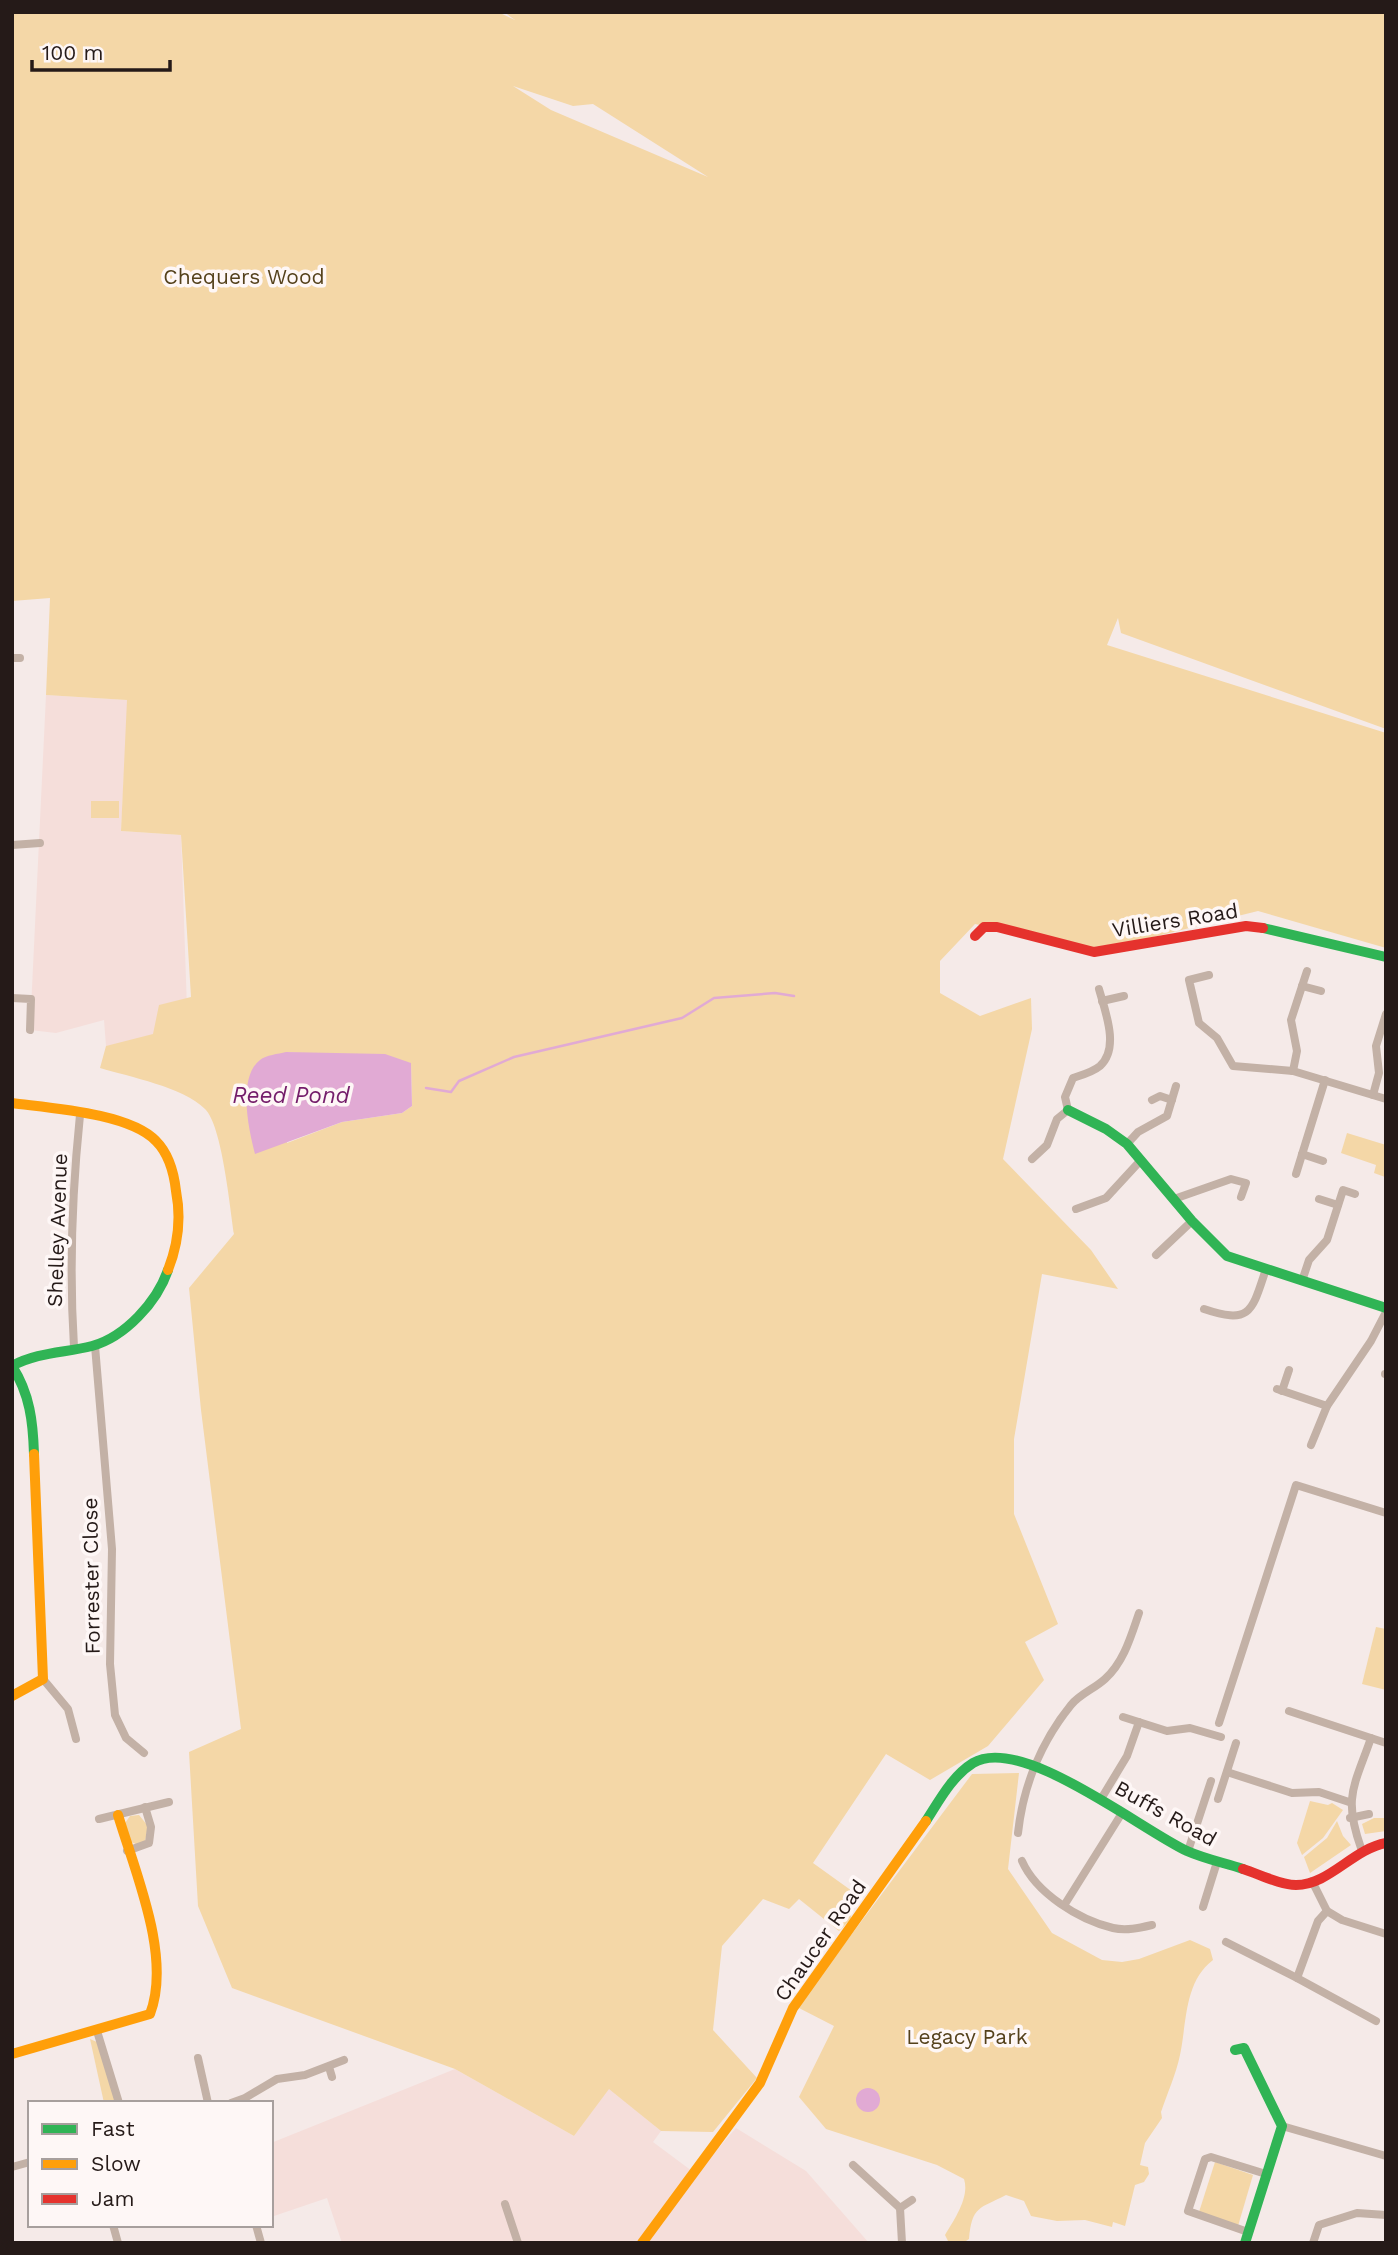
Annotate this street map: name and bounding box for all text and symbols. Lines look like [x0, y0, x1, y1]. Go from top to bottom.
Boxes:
scale bar [32, 28, 170, 72]
text: 100 m [42, 40, 104, 65]
park label: Chequers Wood [163, 264, 325, 289]
street label: Villiers Road [1110, 898, 1240, 942]
water label: Reed Pond [232, 1082, 351, 1109]
street label: Shelley Avenue [42, 1153, 72, 1307]
street label: Forrester Close [77, 1497, 105, 1655]
street label: Buffs Road [1111, 1775, 1221, 1851]
street label: Chaucer Road [769, 1874, 871, 2006]
park label: Legacy Park [906, 2024, 1028, 2049]
legend [28, 2101, 273, 2227]
text: Fast [91, 2116, 135, 2141]
text: Slow [91, 2151, 141, 2176]
text: Jam [91, 2186, 134, 2211]

